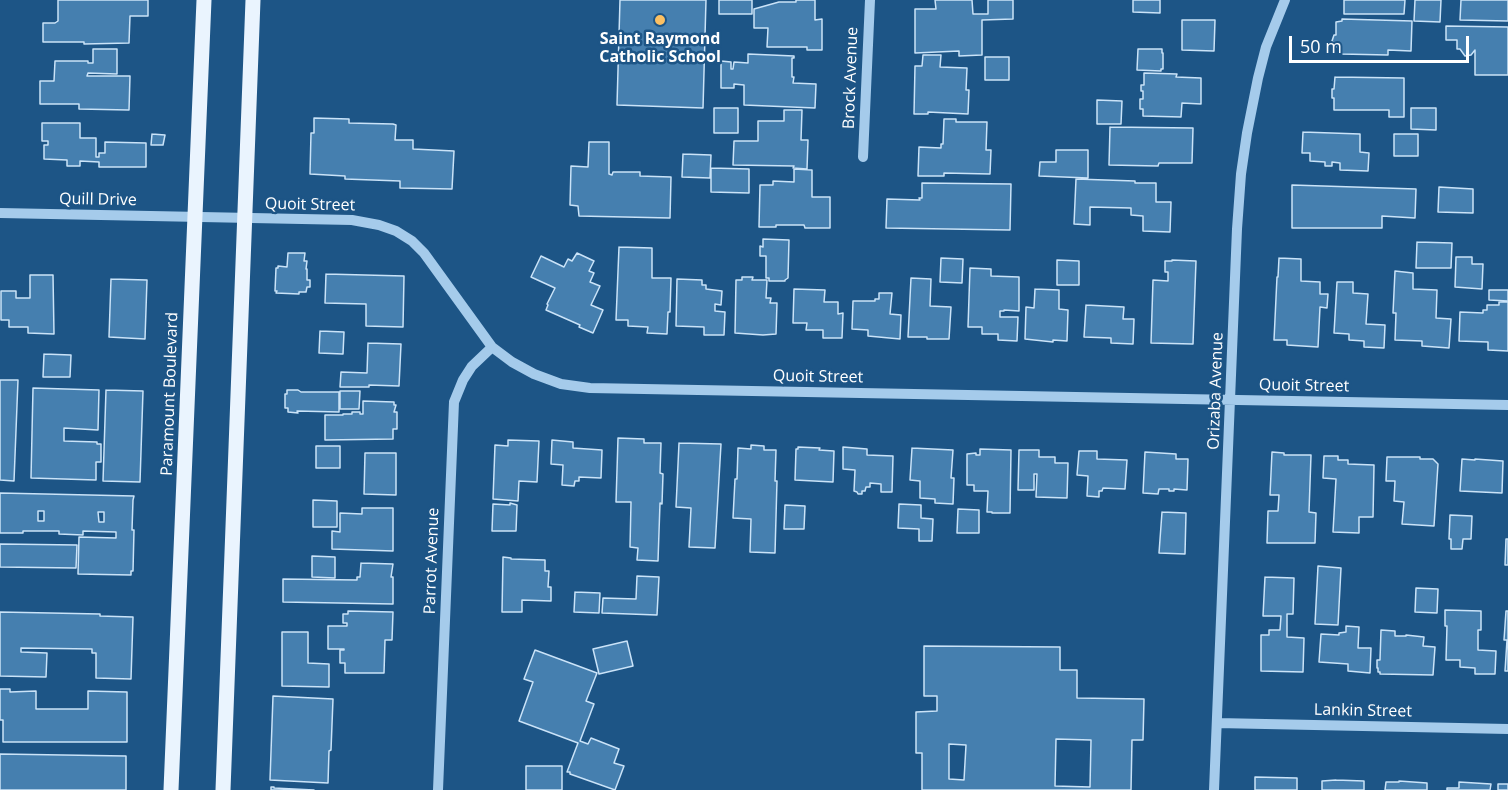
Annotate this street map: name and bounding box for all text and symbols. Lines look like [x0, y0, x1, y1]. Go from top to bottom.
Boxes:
marker: Saint Raymond Catholic School [653, 13, 667, 27]
scale bar [1292, 24, 1472, 62]
street label: Brock Avenue [840, 26, 862, 130]
place label: Saint Raymond Catholic School [599, 29, 721, 67]
text: 50 m [1300, 34, 1342, 58]
street label: Quill Drive [59, 190, 137, 210]
street label: Quoit Street [265, 195, 355, 215]
street label: Paramount Boulevard [158, 312, 182, 476]
street label: Orizaba Avenue [1204, 332, 1228, 450]
street label: Quoit Street [773, 367, 863, 387]
street label: Quoit Street [1259, 376, 1349, 396]
street label: Parrot Avenue [421, 507, 443, 615]
street label: Lankin Street [1314, 701, 1412, 721]

